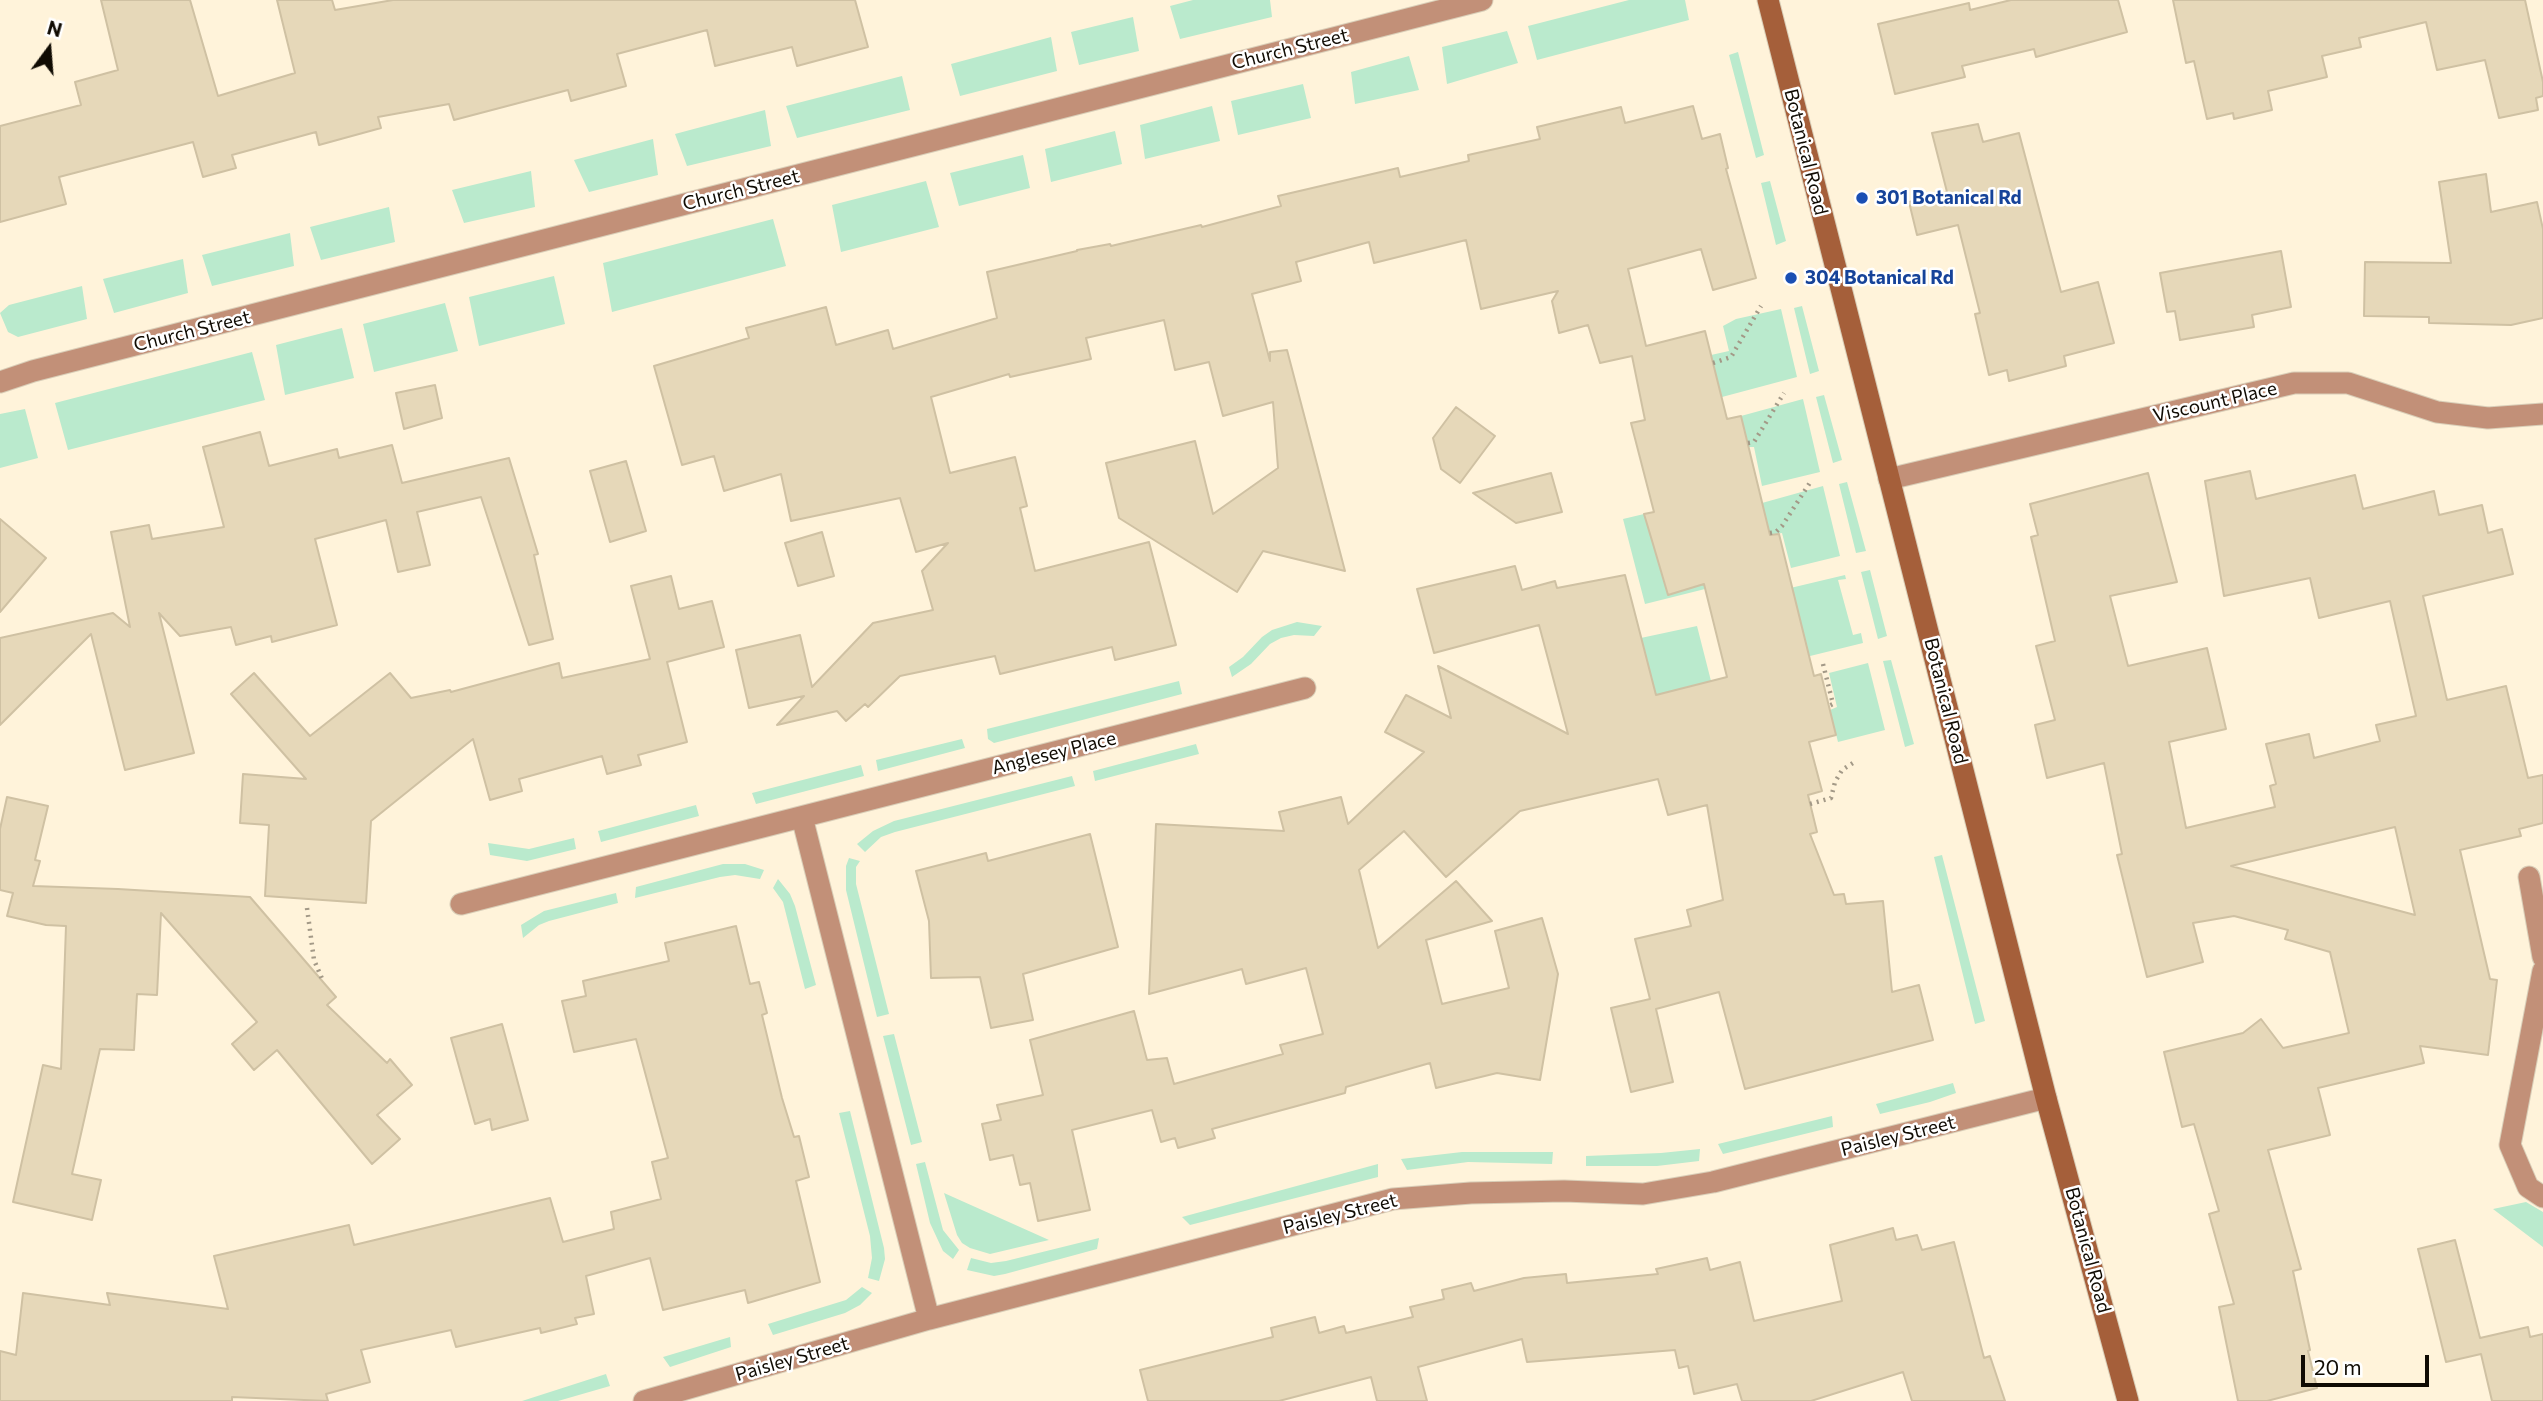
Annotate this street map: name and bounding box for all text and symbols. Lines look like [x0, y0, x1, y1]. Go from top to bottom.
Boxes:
north arrow [14, 14, 84, 84]
text: N [45, 15, 65, 41]
street label: Church Street [1229, 23, 1351, 75]
street label: Botanical Road [1779, 87, 1833, 217]
street label: Church Street [680, 164, 802, 216]
place label: 301 Botanical Rd [1876, 187, 2022, 209]
marker: 301 Botanical Rd [1854, 190, 1870, 206]
place label: 304 Botanical Rd [1805, 267, 1954, 289]
marker: 304 Botanical Rd [1783, 270, 1799, 286]
street label: Church Street [131, 305, 253, 357]
street label: Viscount Place [2151, 377, 2279, 427]
street label: Botanical Road [1919, 636, 1973, 766]
street label: Anglesey Place [990, 727, 1118, 779]
street label: Paisley Street [1838, 1111, 1958, 1161]
street label: Botanical Road [2060, 1185, 2116, 1315]
street label: Paisley Street [1280, 1189, 1400, 1239]
street label: Paisley Street [733, 1332, 851, 1386]
scale bar [2305, 1342, 2433, 1386]
text: 20 m [2314, 1354, 2362, 1379]

